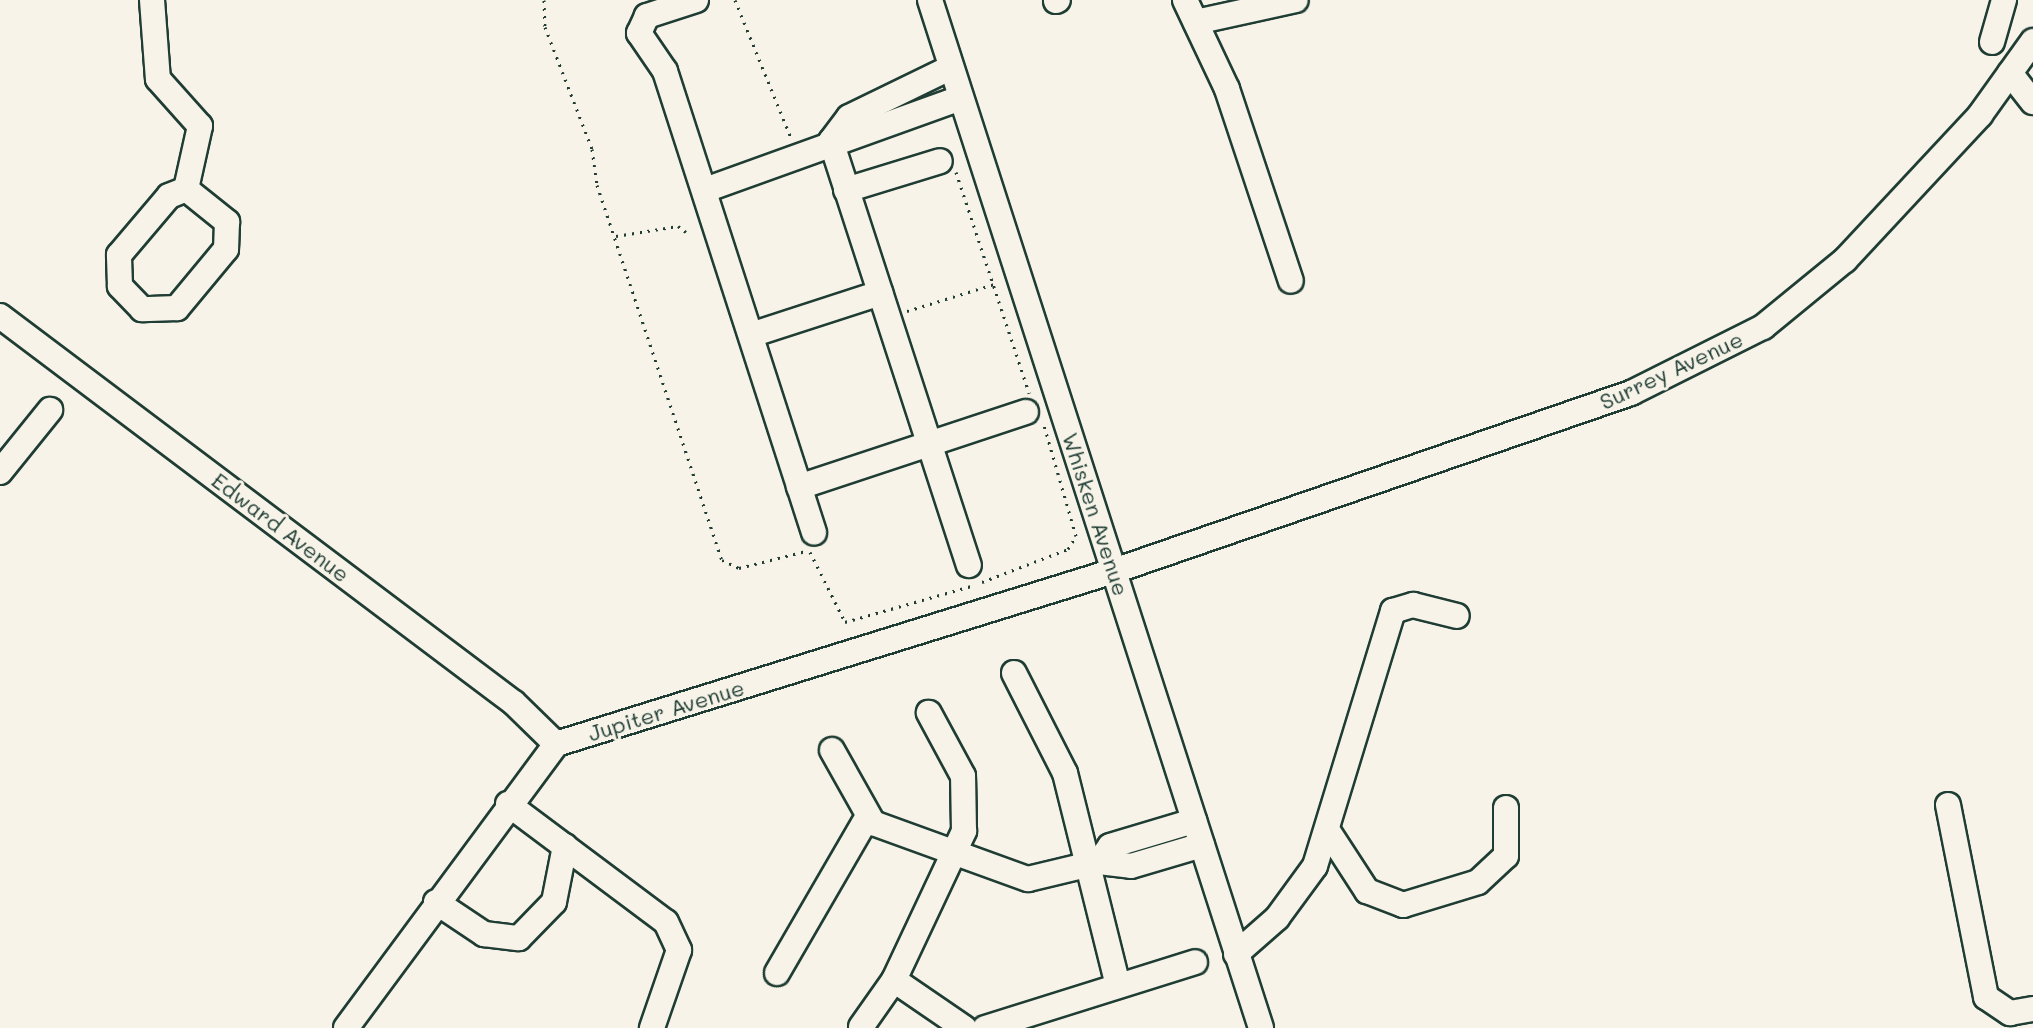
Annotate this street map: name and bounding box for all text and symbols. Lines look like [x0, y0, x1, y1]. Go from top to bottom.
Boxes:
street label: Surrey Avenue [1595, 325, 1747, 415]
street label: Whisken Avenue [1057, 429, 1135, 599]
street label: Edward Avenue [207, 467, 355, 587]
street label: Jupiter Avenue [585, 674, 747, 746]

